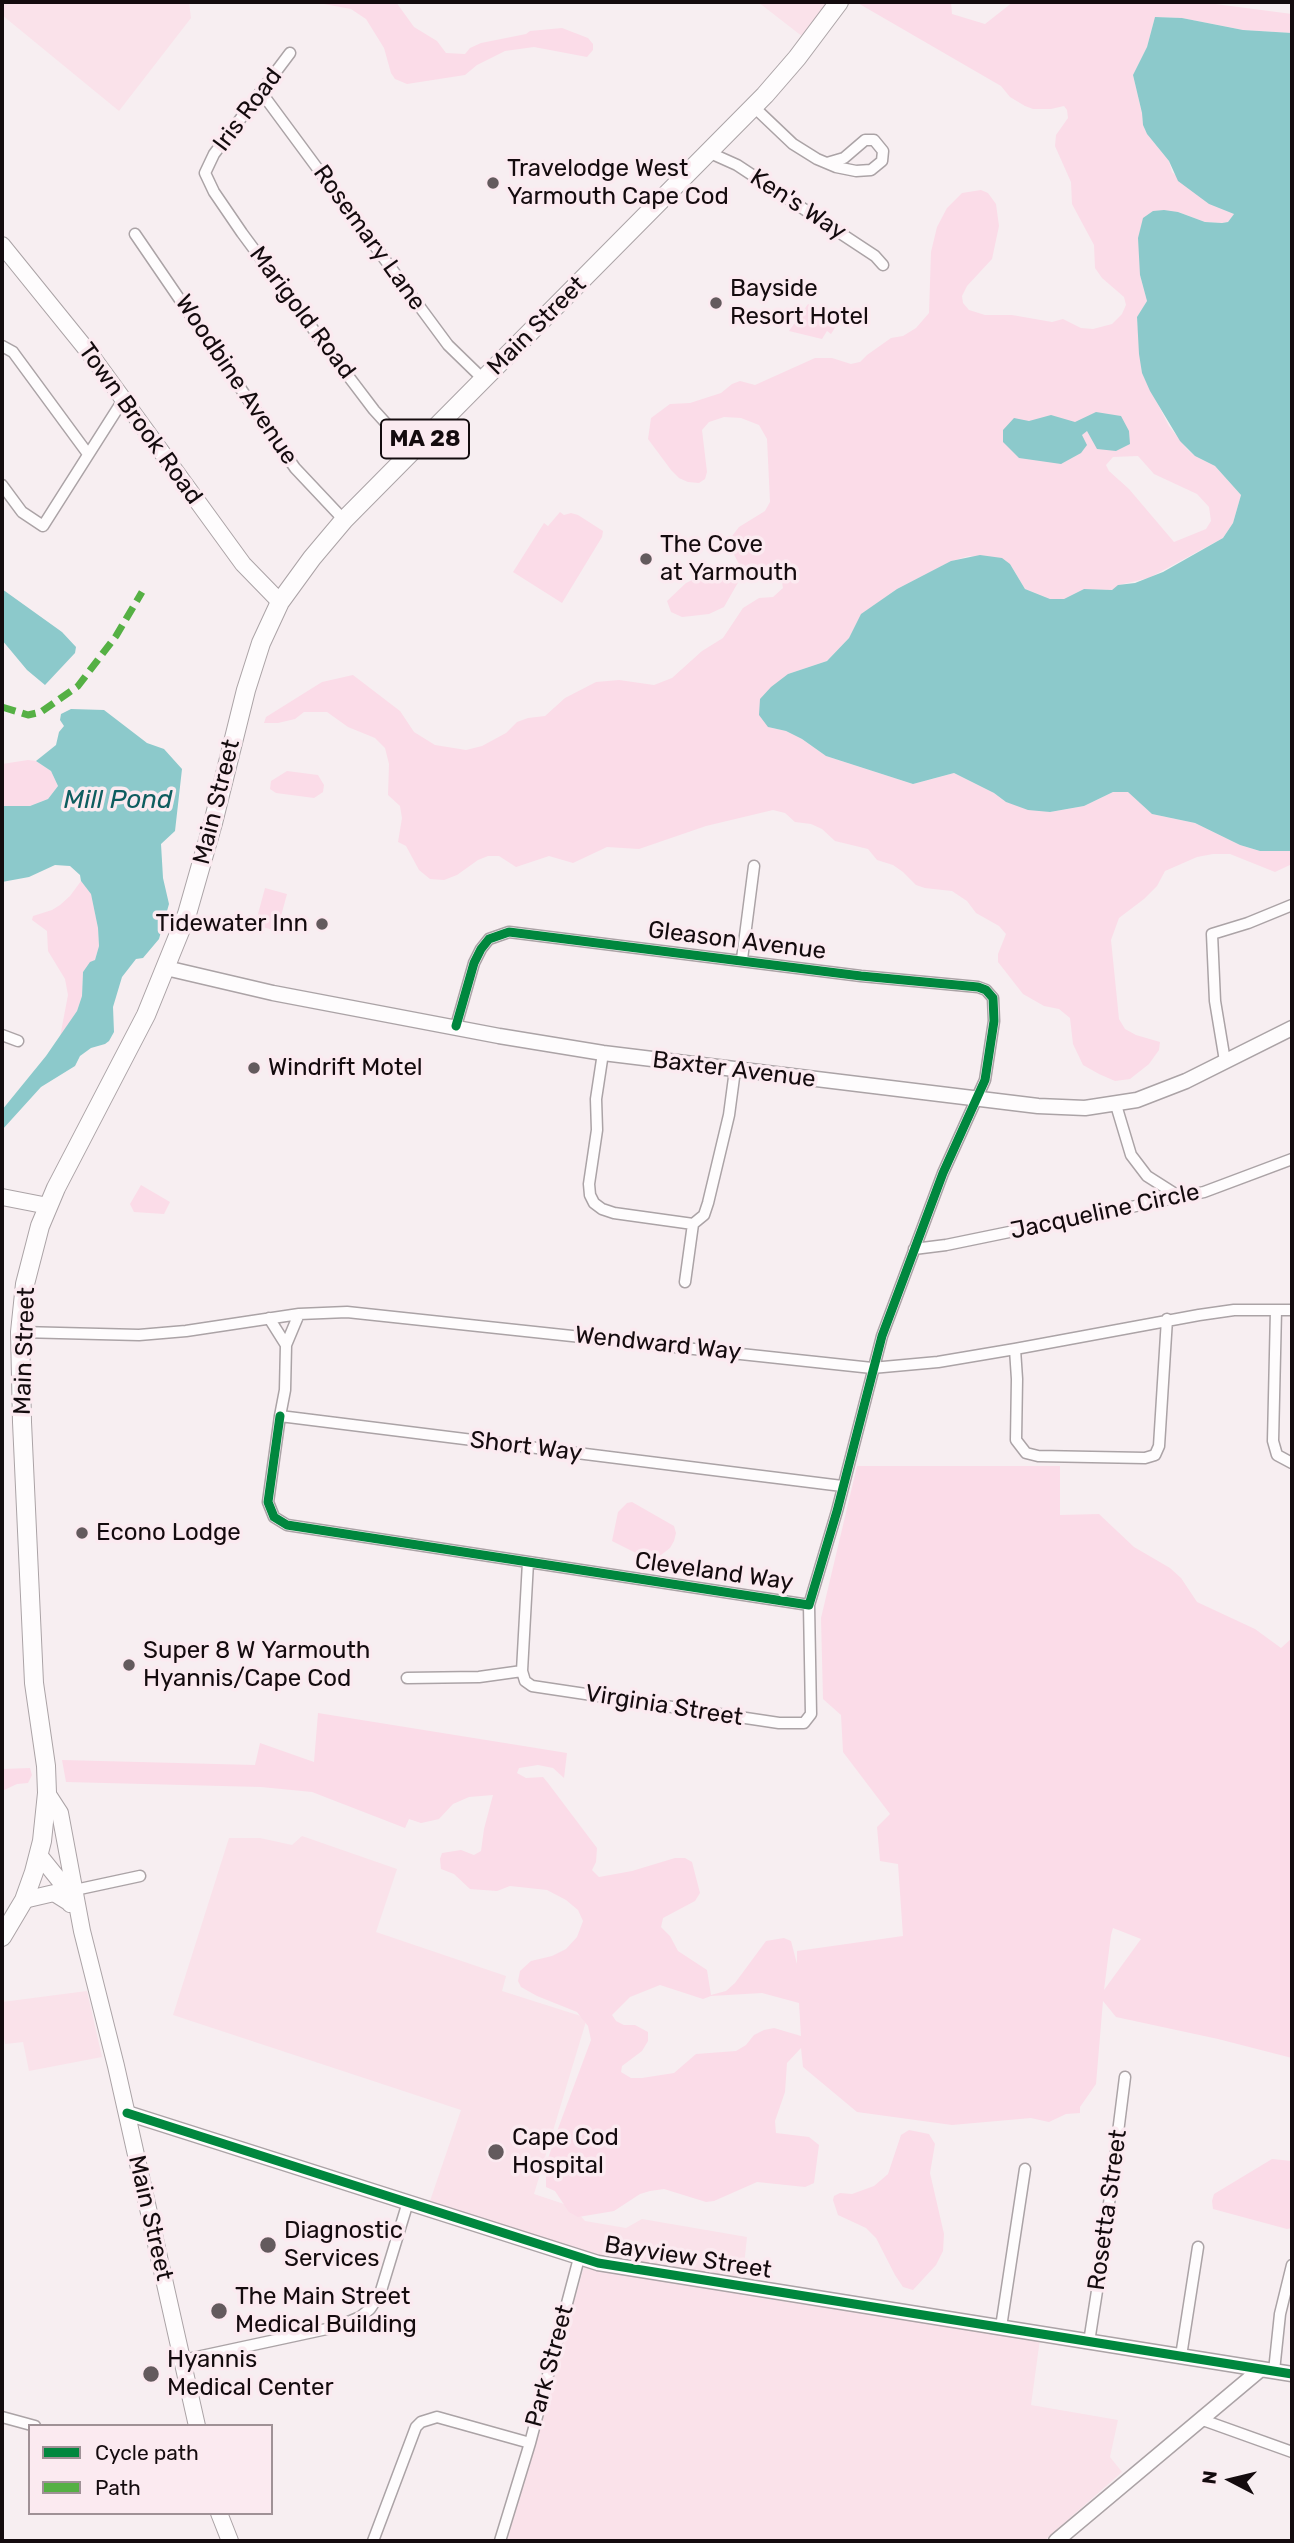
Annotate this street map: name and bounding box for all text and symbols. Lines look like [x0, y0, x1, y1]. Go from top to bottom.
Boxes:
street label: Iris Road [207, 63, 289, 157]
place label: Travelodge West Yarmouth Cape Cod [507, 155, 729, 211]
street label: Rosemary Lane [307, 160, 431, 316]
street label: Ken's Way [745, 163, 851, 247]
marker: Travelodge West Yarmouth Cape Cod [485, 175, 501, 191]
street label: Marigold Road [243, 241, 361, 385]
street label: Main Street [482, 271, 592, 381]
place label: Bayside Resort Hotel [730, 275, 869, 331]
street label: Woodbine Avenue [169, 290, 303, 470]
marker: Bayside Resort Hotel [708, 295, 724, 311]
street label: Town Brook Road [72, 338, 208, 510]
road number: MA 28 [381, 420, 469, 458]
place label: The Cove at Yarmouth [660, 531, 797, 587]
marker: The Cove at Yarmouth [638, 551, 654, 567]
street label: Main Street [188, 736, 246, 868]
water label: Mill Pond [63, 784, 173, 816]
place label: Tidewater Inn [155, 910, 308, 938]
marker: Tidewater Inn [314, 916, 330, 932]
street label: Gleason Avenue [646, 916, 828, 966]
street label: Baxter Avenue [651, 1046, 817, 1094]
place label: Windrift Motel [268, 1054, 423, 1082]
marker: Windrift Motel [246, 1060, 262, 1076]
street label: Jacqueline Circle [1008, 1178, 1202, 1246]
street label: Main Street [8, 1287, 42, 1415]
street label: Wendward Way [573, 1321, 743, 1367]
street label: Short Way [468, 1426, 584, 1468]
place label: Econo Lodge [96, 1519, 241, 1547]
marker: Econo Lodge [74, 1525, 90, 1541]
street label: Cleveland Way [633, 1547, 795, 1597]
place label: Super 8 W Yarmouth Hyannis/Cape Cod [143, 1637, 370, 1693]
marker: Super 8 W Yarmouth Hyannis/Cape Cod [121, 1657, 137, 1673]
street label: Virginia Street [583, 1679, 745, 1733]
place label: Cape Cod Hospital [512, 2124, 619, 2180]
street label: Rosetta Street [1082, 2128, 1134, 2292]
marker: Cape Cod Hospital [486, 2142, 506, 2162]
street label: Main Street [122, 2152, 178, 2284]
place label: Diagnostic Services [284, 2217, 403, 2273]
street label: Bayview Street [602, 2231, 774, 2285]
marker: Diagnostic Services [258, 2235, 278, 2255]
place label: The Main Street Medical Building [235, 2283, 417, 2339]
marker: The Main Street Medical Building [209, 2301, 229, 2321]
street label: Park Street [520, 2302, 580, 2430]
place label: Hyannis Medical Center [167, 2346, 334, 2402]
marker: Hyannis Medical Center [141, 2364, 161, 2384]
legend [28, 2424, 273, 2515]
text: Cycle path [95, 2440, 199, 2465]
north arrow [1196, 2445, 1266, 2515]
text: N [1197, 2469, 1222, 2486]
text: Path [95, 2475, 141, 2500]

